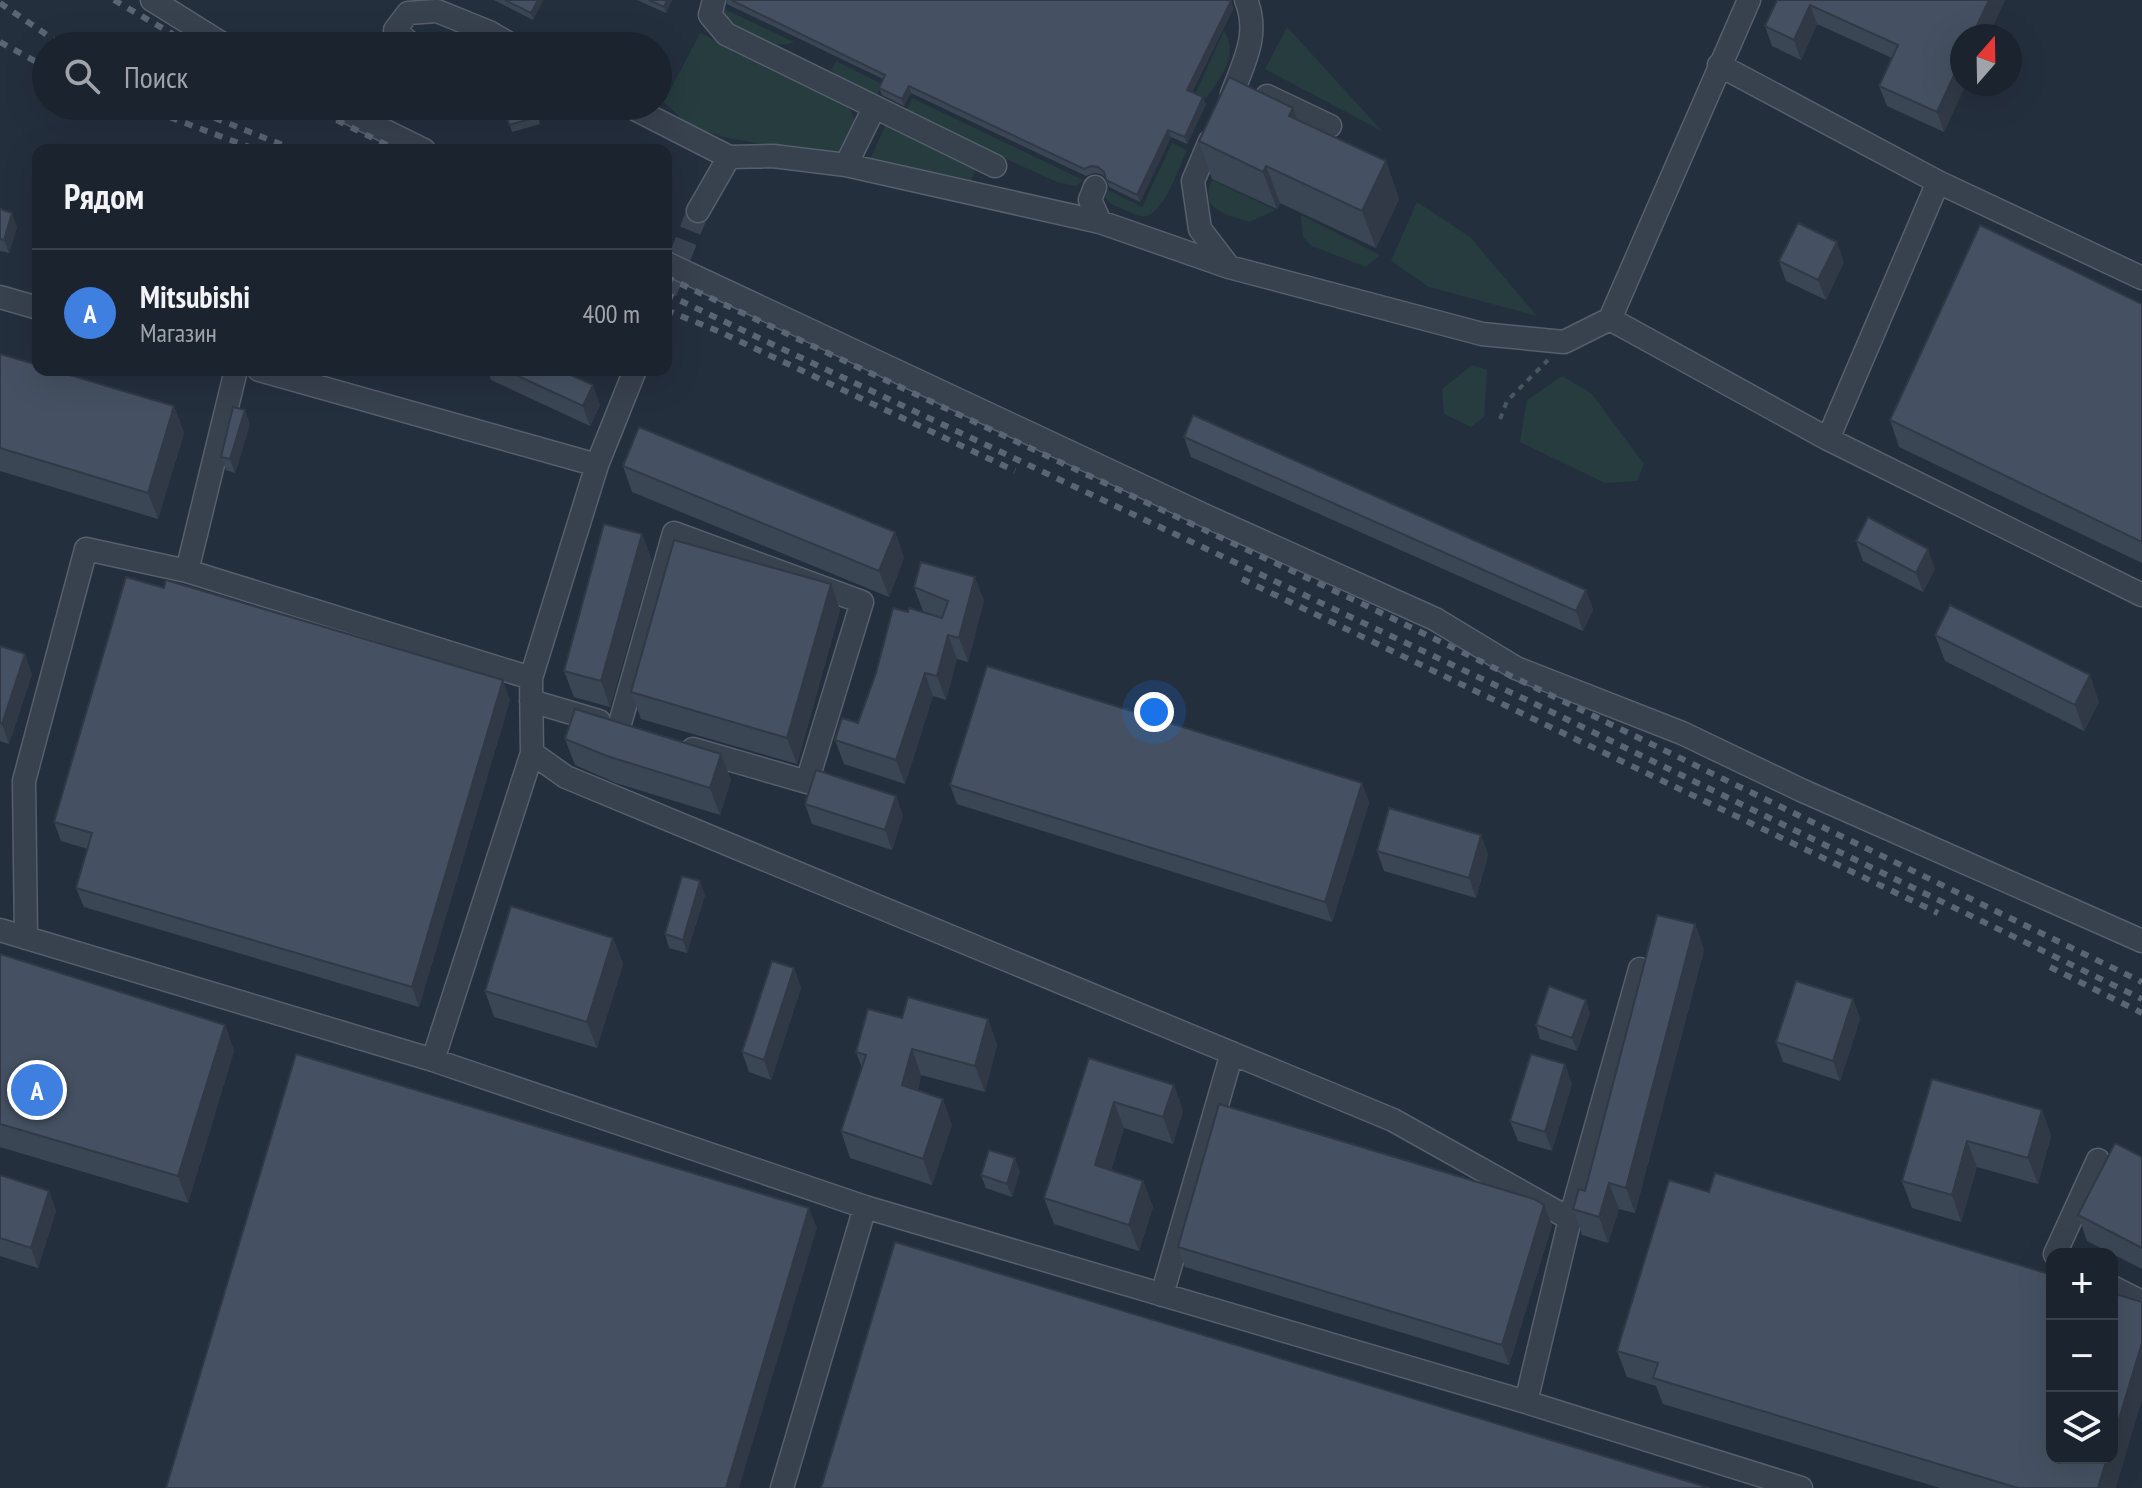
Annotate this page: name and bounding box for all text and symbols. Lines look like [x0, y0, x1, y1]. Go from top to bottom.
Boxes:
north arrow [1950, 24, 2022, 96]
search box [32, 32, 672, 120]
icon: search [60, 54, 104, 98]
text: Поиск [124, 57, 188, 96]
text: Рядом [64, 174, 144, 218]
text: Mitsubishi [140, 277, 250, 316]
text: A [83, 297, 97, 330]
text: 400 m [582, 297, 640, 330]
text: Магазин [140, 316, 217, 349]
your location [1134, 692, 1174, 732]
pin: A [11, 1060, 63, 1120]
map controls [2046, 1248, 2118, 1464]
button: + [2046, 1248, 2118, 1320]
button: − [2046, 1320, 2118, 1392]
button: layers [2046, 1392, 2118, 1464]

